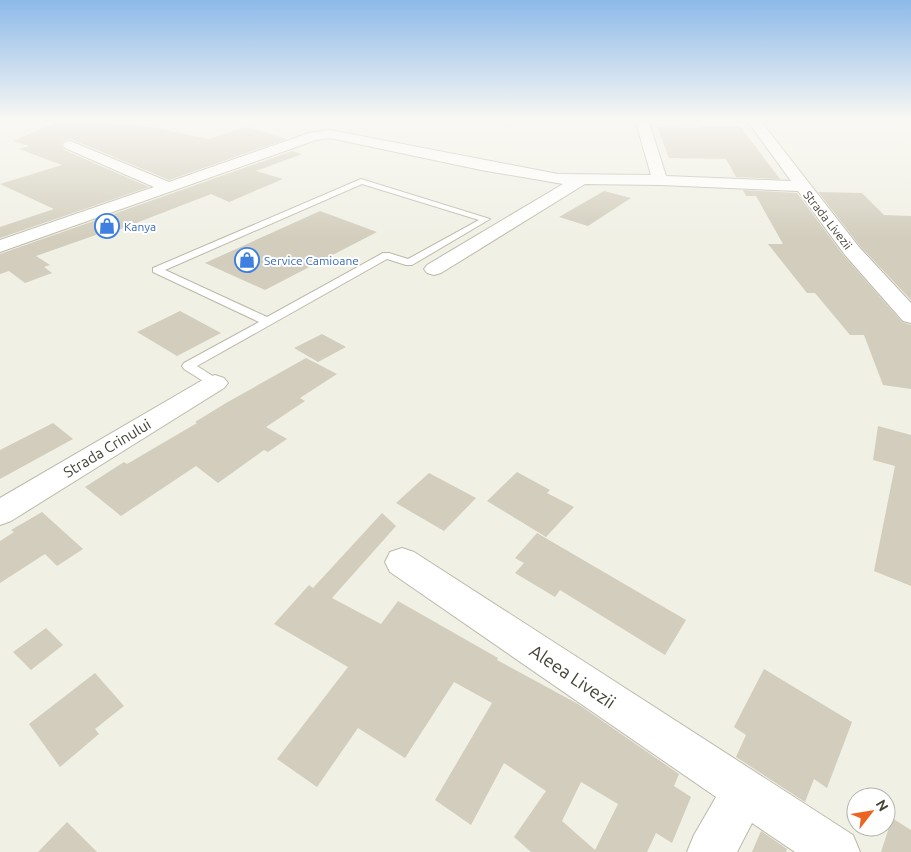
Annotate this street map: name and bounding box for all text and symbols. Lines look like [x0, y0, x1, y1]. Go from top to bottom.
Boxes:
street label: Strada Livezii [801, 188, 855, 252]
shop icon: Kanya [94, 213, 120, 239]
place label: Kanya [124, 220, 156, 233]
shop icon: Service Camioane [234, 247, 260, 273]
place label: Service Camioane [264, 254, 359, 267]
street label: Strada Crinului [60, 415, 154, 481]
street label: Aleea Livezii [526, 640, 620, 712]
north arrow [846, 787, 896, 837]
text: N [873, 797, 892, 814]

